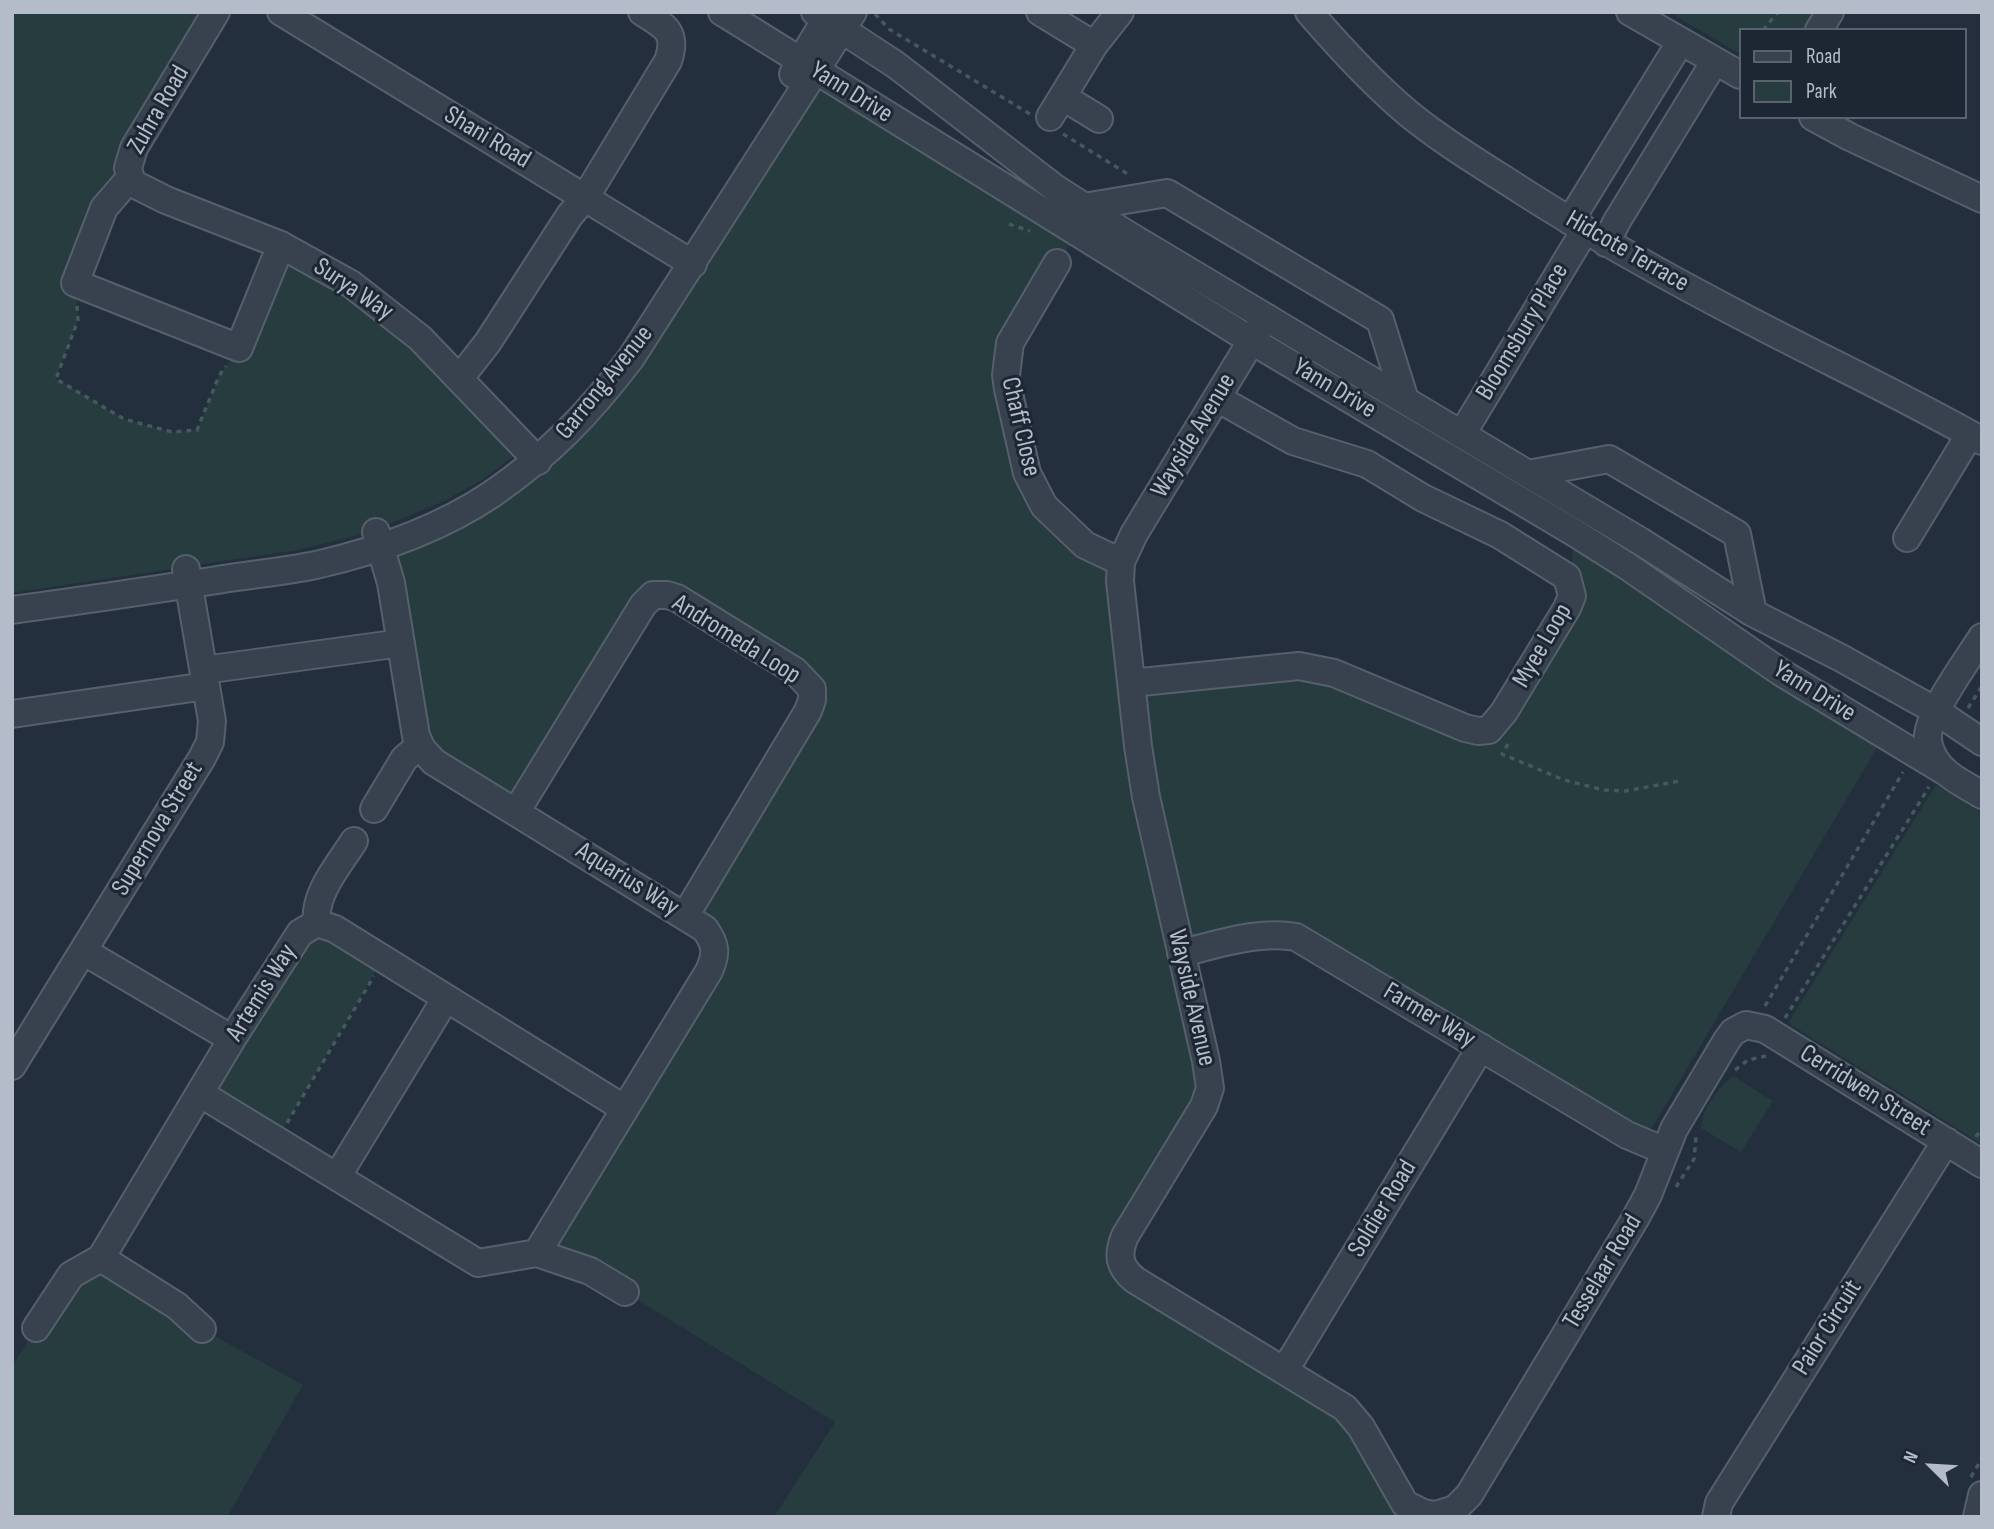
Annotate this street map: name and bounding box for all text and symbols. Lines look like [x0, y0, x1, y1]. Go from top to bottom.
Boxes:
legend [1738, 28, 1966, 119]
text: Road [1806, 44, 1841, 69]
street label: Yann Drive [804, 56, 898, 130]
street label: Zuhra Road [121, 60, 197, 160]
text: Park [1806, 79, 1837, 104]
street label: Shani Road [438, 100, 536, 176]
street label: Hidcote Terrace [1560, 204, 1694, 300]
street label: Surya Way [307, 252, 399, 328]
street label: Bloomsbury Place [1470, 258, 1576, 406]
street label: Garrong Avenue [550, 320, 660, 446]
street label: Yann Drive [1287, 352, 1381, 426]
street label: Wayside Avenue [1145, 368, 1243, 504]
street label: Chaff Close [993, 374, 1047, 480]
street label: Andromeda Loop [666, 588, 806, 692]
street label: Myee Loop [1506, 598, 1580, 694]
street label: Yann Drive [1767, 655, 1861, 729]
street label: Supernova Street [106, 756, 210, 902]
street label: Aquarius Way [570, 836, 684, 924]
street label: Wayside Avenue [1160, 927, 1222, 1069]
street label: Artemis Way [220, 939, 304, 1047]
street label: Farmer Way [1377, 976, 1481, 1056]
street label: Cerridwen Street [1794, 1038, 1936, 1144]
street label: Soldier Road [1342, 1155, 1424, 1263]
street label: Tesselaar Road [1557, 1209, 1649, 1335]
street label: Paior Circuit [1787, 1275, 1869, 1381]
north arrow [1896, 1431, 1966, 1501]
text: N [1899, 1448, 1924, 1467]

